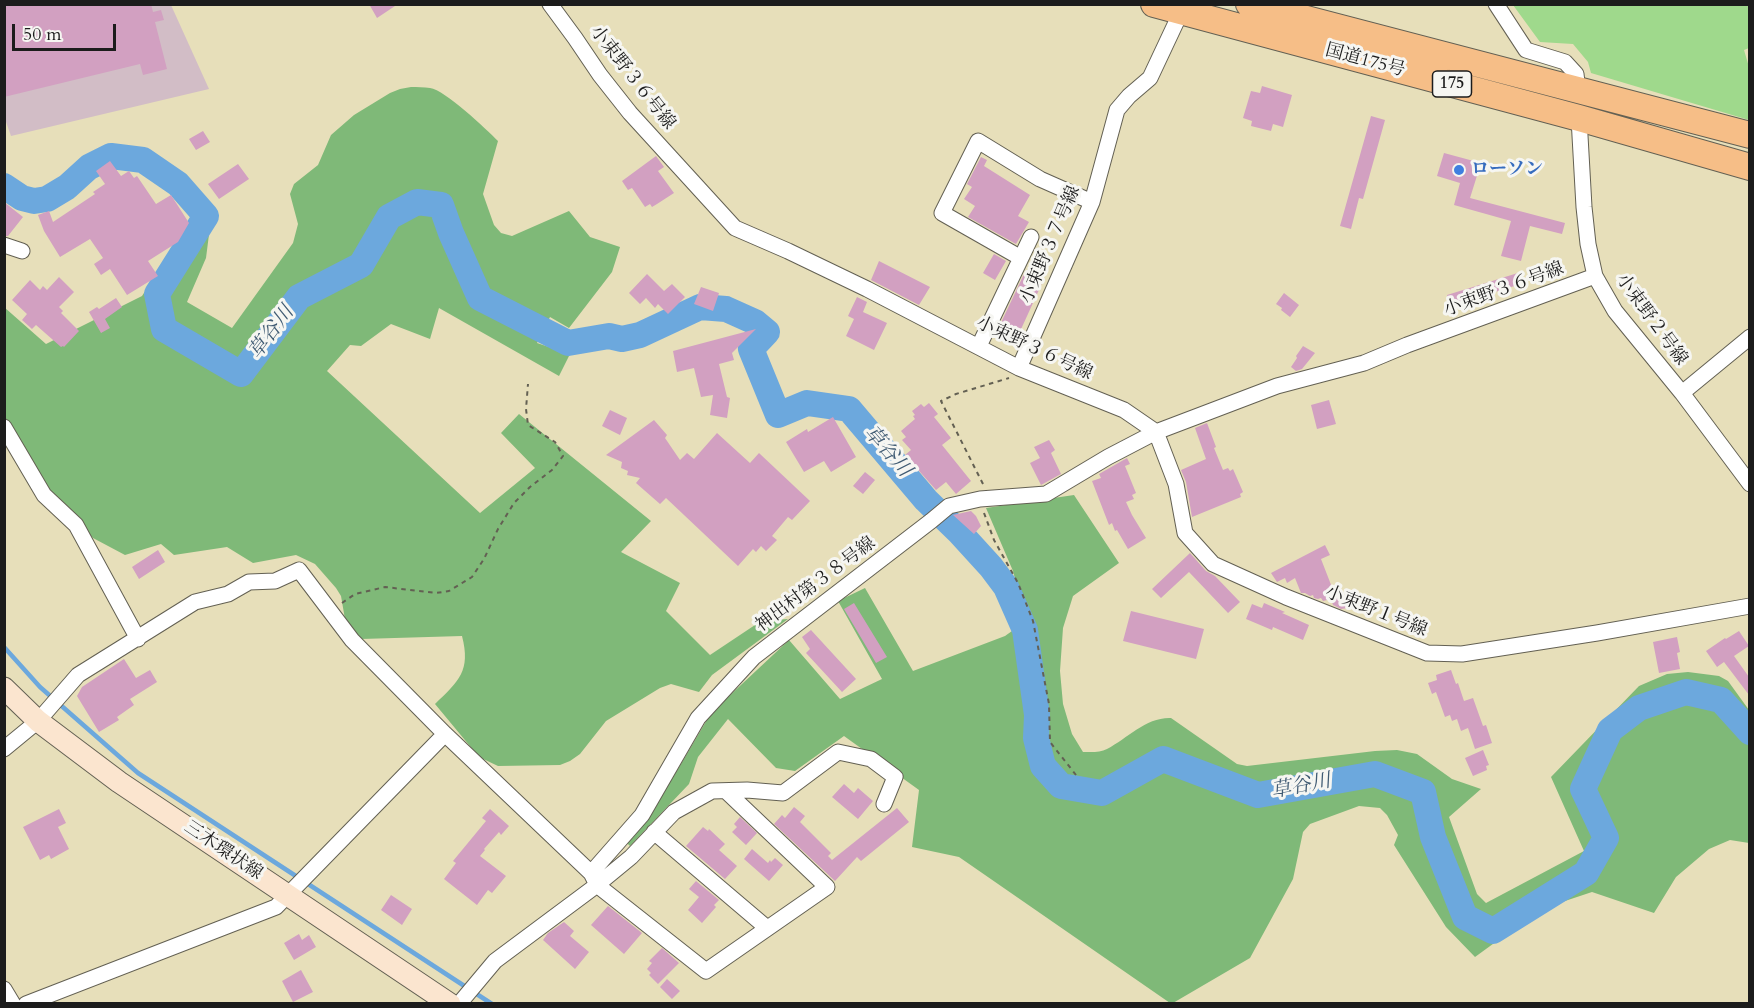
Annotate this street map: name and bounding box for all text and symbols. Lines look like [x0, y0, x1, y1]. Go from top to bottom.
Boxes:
scale bar [15, 12, 118, 50]
text: 50 m [23, 22, 62, 47]
street label: 小束野３６号線 [585, 22, 679, 134]
street label: 国道175号 [1323, 40, 1407, 82]
road number: 175 [1432, 71, 1472, 97]
place label: ローソン [1471, 159, 1543, 181]
marker: ローソン [1452, 163, 1466, 177]
street label: 小束野３７号線 [1016, 183, 1086, 307]
street label: 小束野３６号線 [1441, 258, 1567, 322]
street label: 小束野２号線 [1611, 270, 1691, 370]
water label: 草谷川 [244, 302, 300, 364]
street label: 小束野３６号線 [972, 313, 1096, 385]
water label: 草谷川 [858, 421, 916, 483]
street label: 神出村第３８号線 [752, 533, 880, 637]
street label: 小束野１号線 [1322, 582, 1430, 642]
water label: 草谷川 [1269, 769, 1333, 805]
street label: 三木環状線 [180, 817, 266, 885]

